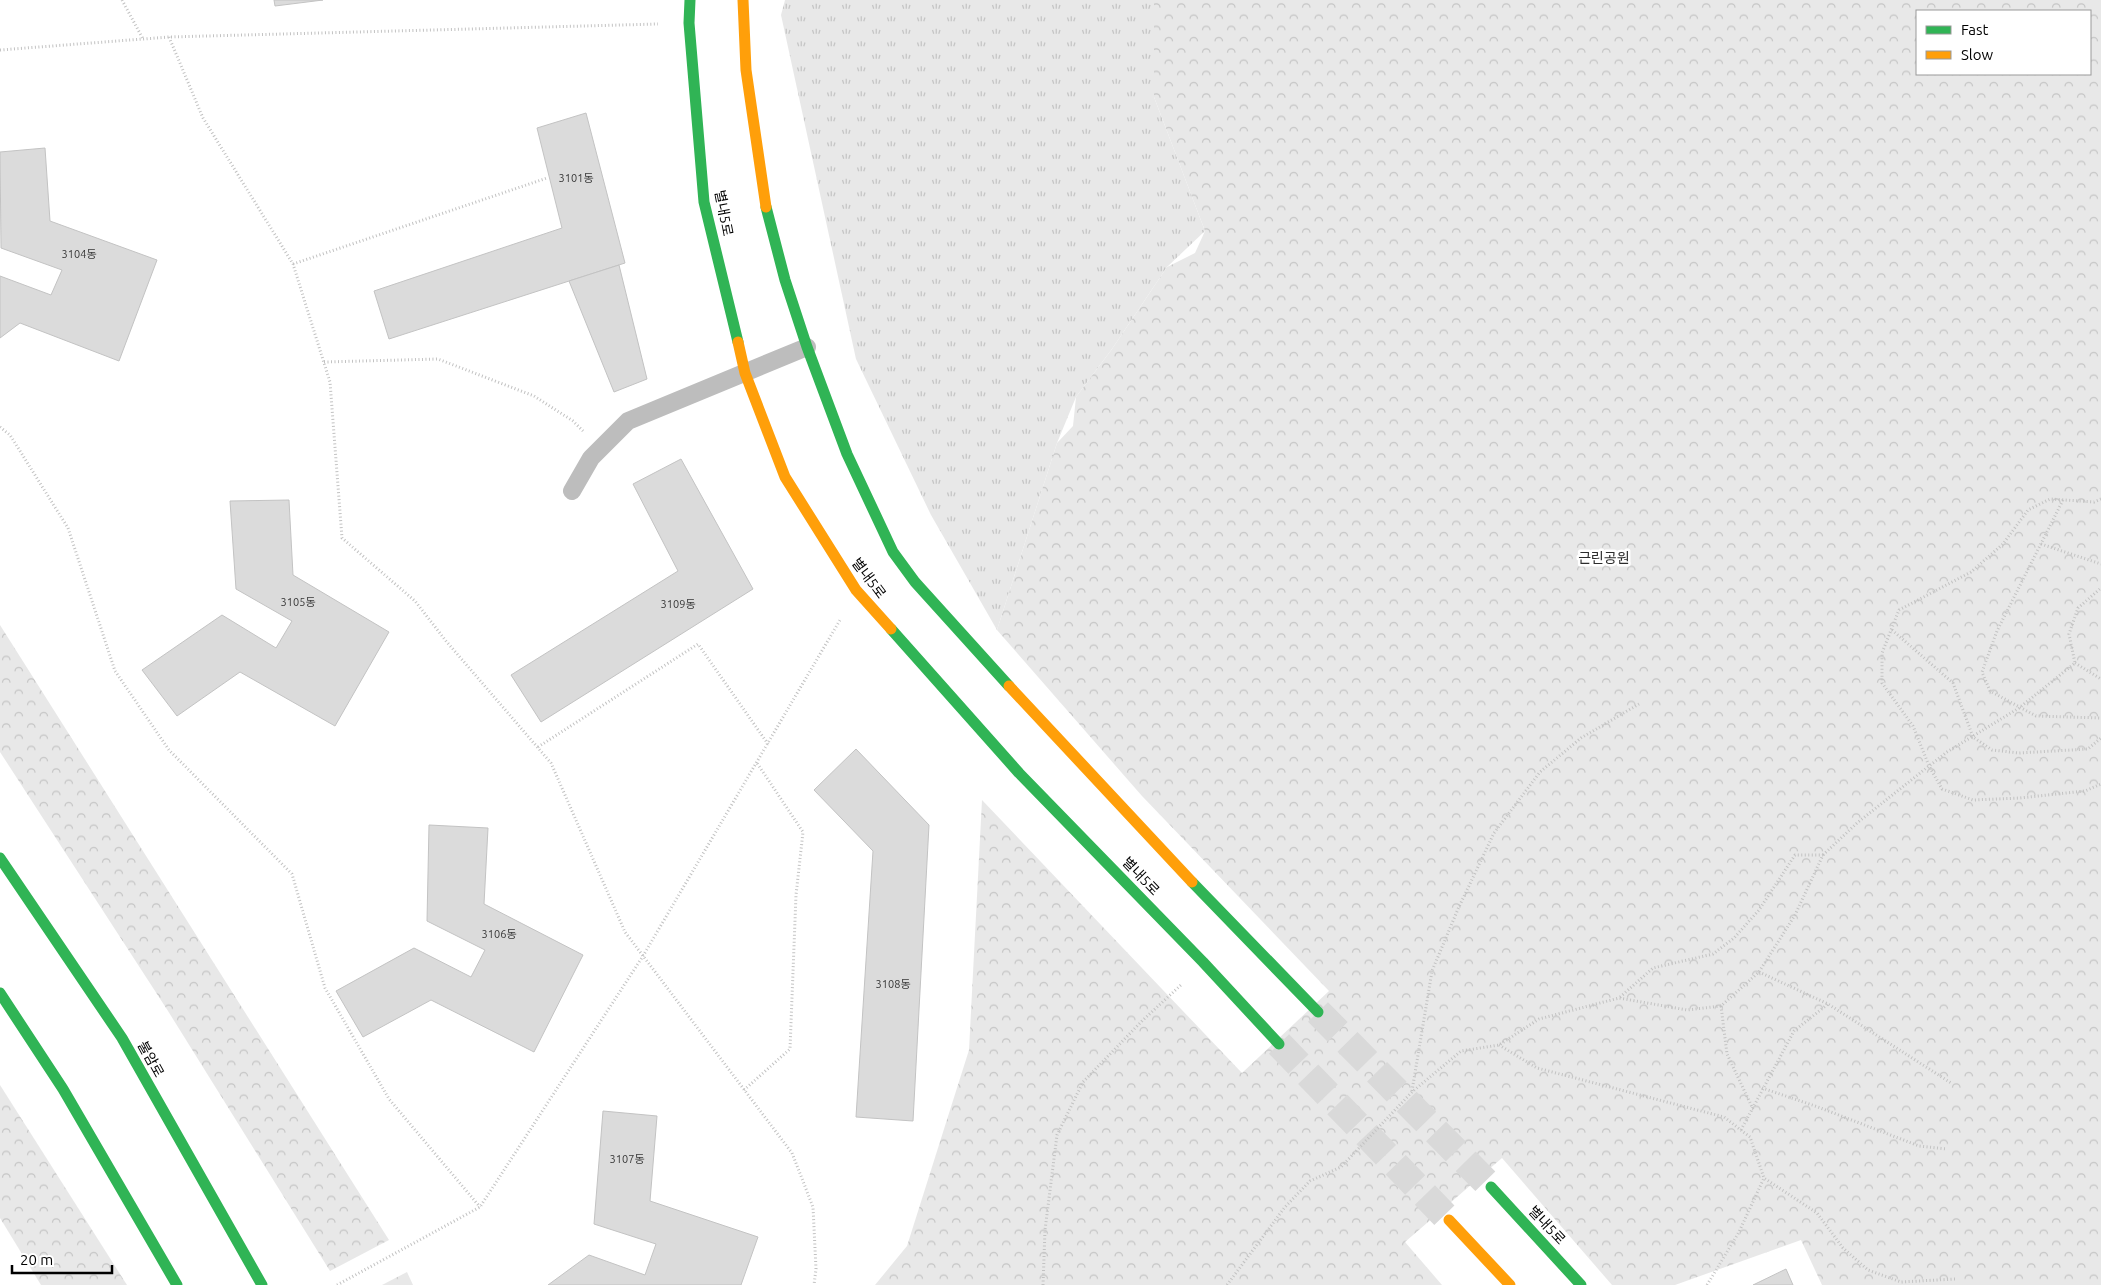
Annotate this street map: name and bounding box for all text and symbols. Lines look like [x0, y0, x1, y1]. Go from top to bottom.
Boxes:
legend [1916, 10, 2091, 75]
text: Fast [1961, 21, 1989, 38]
text: Slow [1961, 46, 1994, 63]
house number: 3101동 [559, 172, 593, 184]
street label: 별내5로 [712, 189, 736, 237]
house number: 3104동 [62, 248, 96, 260]
park label: 근린공원 [1578, 550, 1630, 566]
street label: 별내5로 [849, 555, 889, 601]
house number: 3105동 [281, 596, 315, 608]
house number: 3109동 [661, 598, 695, 610]
street label: 별내5로 [1119, 854, 1163, 898]
house number: 3106동 [482, 928, 516, 940]
house number: 3108동 [876, 978, 910, 990]
street label: 불암로 [135, 1038, 167, 1080]
house number: 3107동 [610, 1153, 644, 1165]
street label: 별내5로 [1525, 1203, 1569, 1248]
scale bar [12, 1242, 112, 1274]
text: 20 m [20, 1251, 53, 1268]

